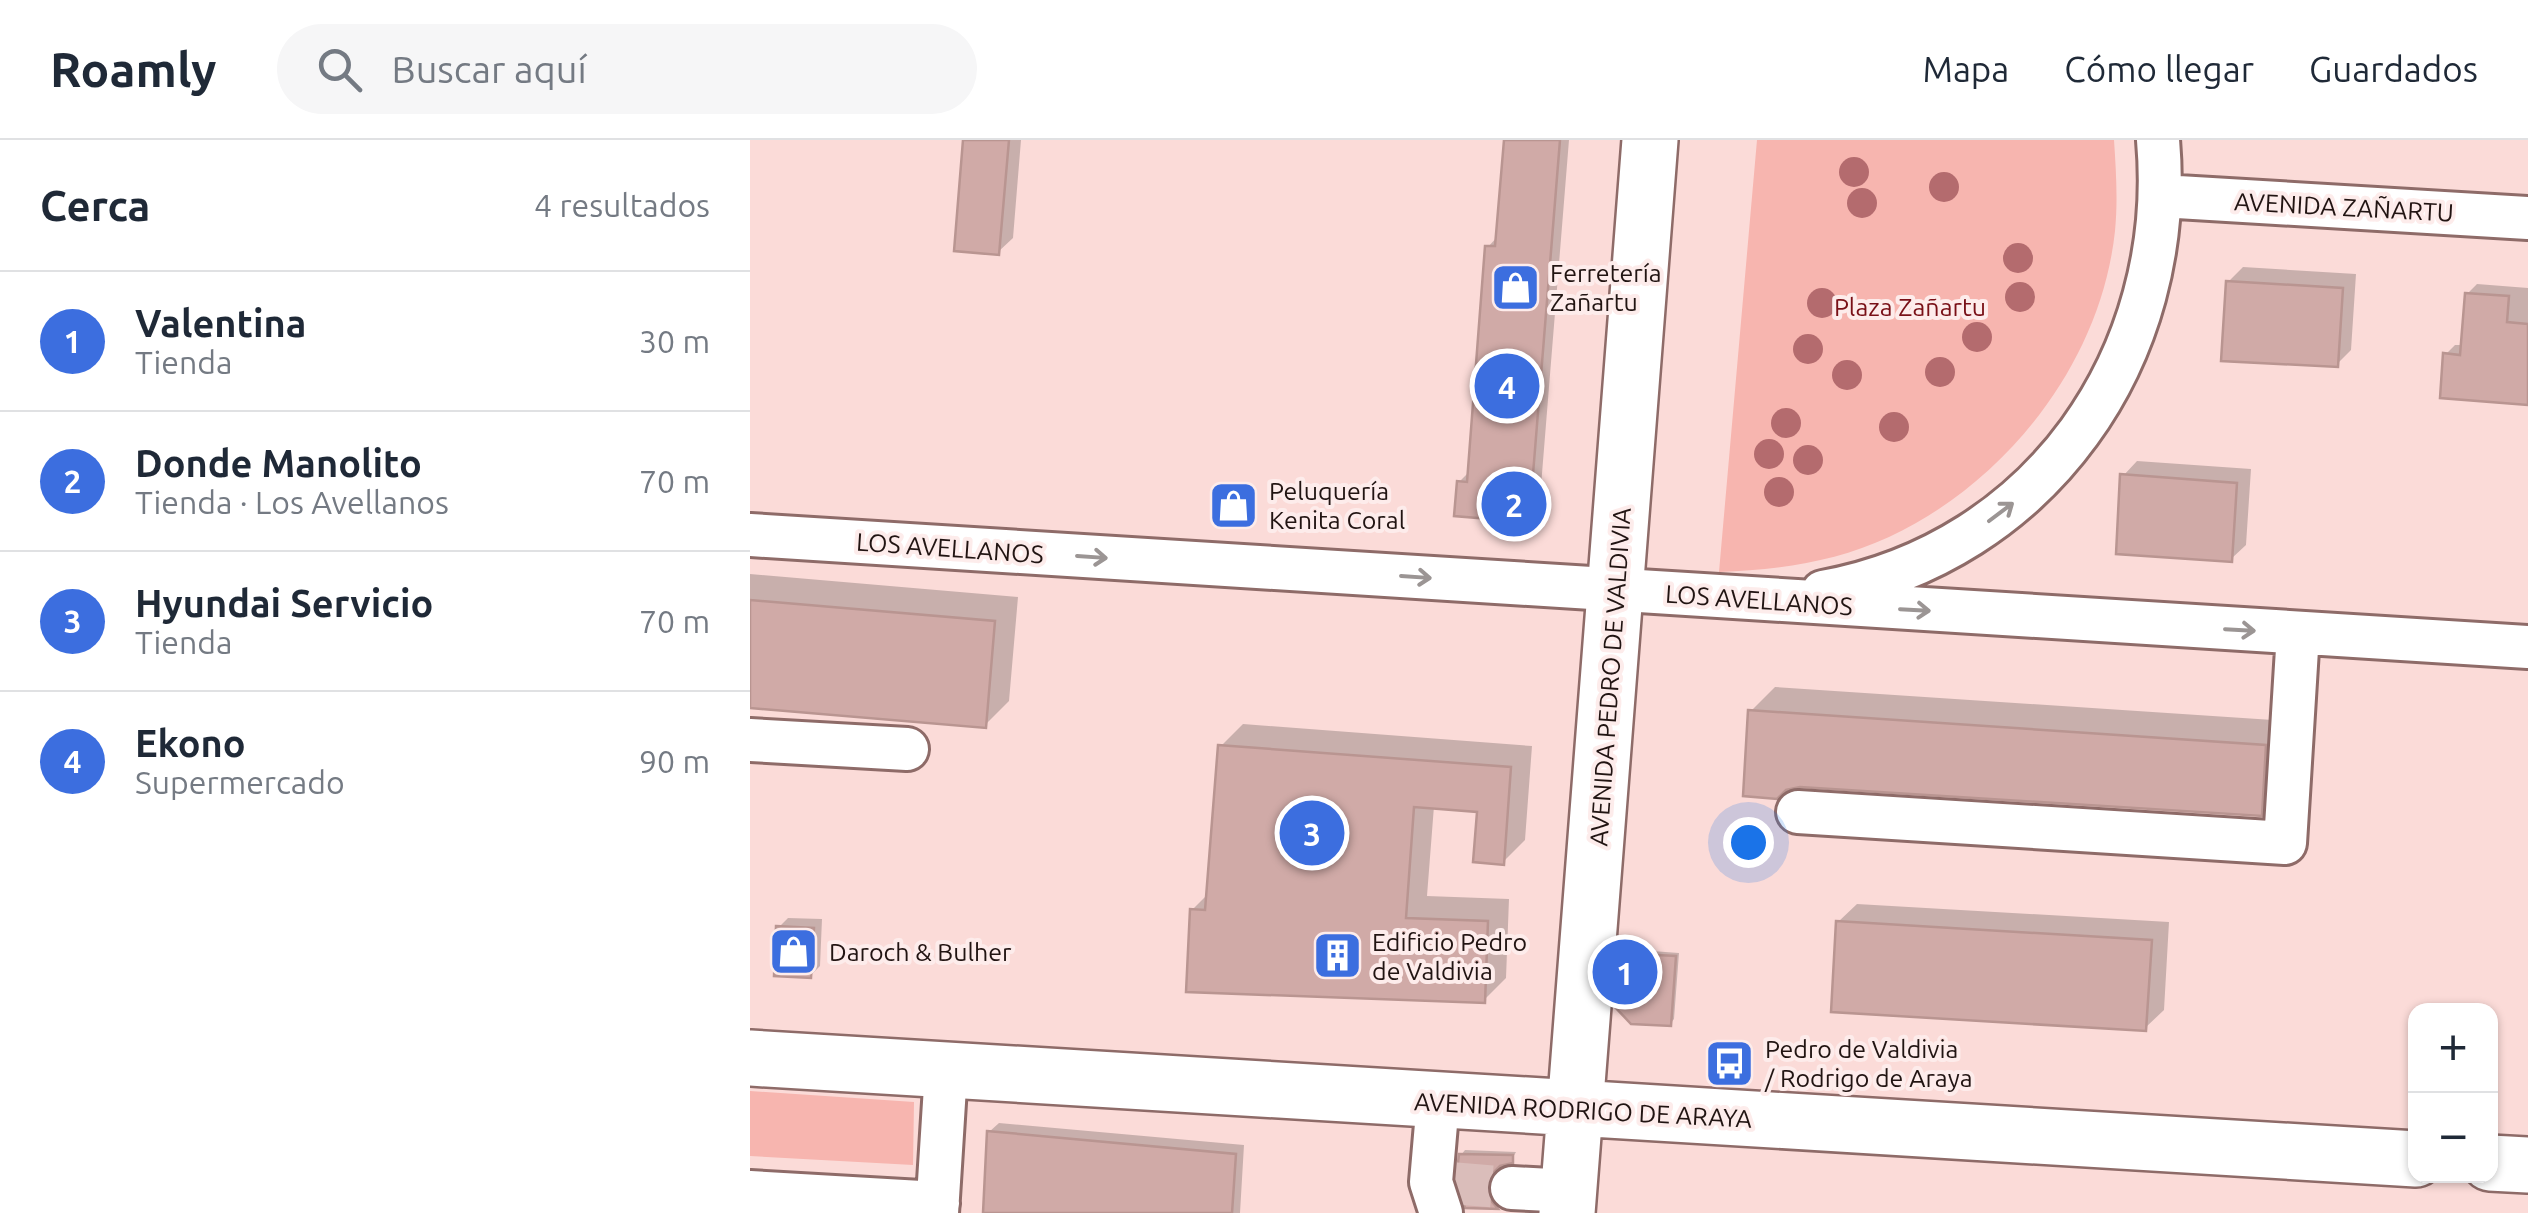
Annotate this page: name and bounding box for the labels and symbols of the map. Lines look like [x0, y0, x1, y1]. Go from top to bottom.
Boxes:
street label: AVENIDA ZAÑARTU [2233, 187, 2455, 227]
place label: Ferretería Zañartu [1550, 259, 1662, 316]
shop icon: Ferretería Zañartu [1489, 261, 1541, 313]
park label: Plaza Zañartu [1834, 293, 1986, 321]
pin: 4 [1474, 348, 1540, 424]
pin: 2 [1482, 466, 1546, 542]
place label: Peluquería Kenita Coral [1269, 477, 1405, 534]
shop icon: Peluquería Kenita Coral [1208, 479, 1260, 531]
one-way arrow [1987, 502, 2014, 523]
street label: AVENIDA PEDRO DE VALDIVIA [1584, 507, 1636, 847]
street label: LOS AVELLANOS [855, 527, 1045, 569]
one-way arrow [1075, 548, 1107, 567]
one-way arrow [1400, 568, 1432, 587]
street label: LOS AVELLANOS [1664, 579, 1854, 621]
one-way arrow [1899, 601, 1931, 620]
one-way arrow [2223, 621, 2255, 640]
pin: 3 [1280, 796, 1344, 870]
your location [1723, 817, 1774, 868]
shop icon: Daroch & Bulher [768, 926, 820, 978]
place label: Edificio Pedro de Valdivia [1372, 928, 1527, 985]
building icon: Edificio Pedro de Valdivia [1311, 930, 1363, 982]
pin: 1 [1592, 934, 1658, 1010]
place label: Daroch & Bulher [829, 938, 1012, 966]
place label: Pedro de Valdivia / Rodrigo de Araya [1764, 1035, 1973, 1092]
bus stop icon: Pedro de Valdivia / Rodrigo de Araya [1704, 1037, 1756, 1089]
street label: AVENIDA RODRIGO DE ARAYA [1413, 1087, 1753, 1133]

